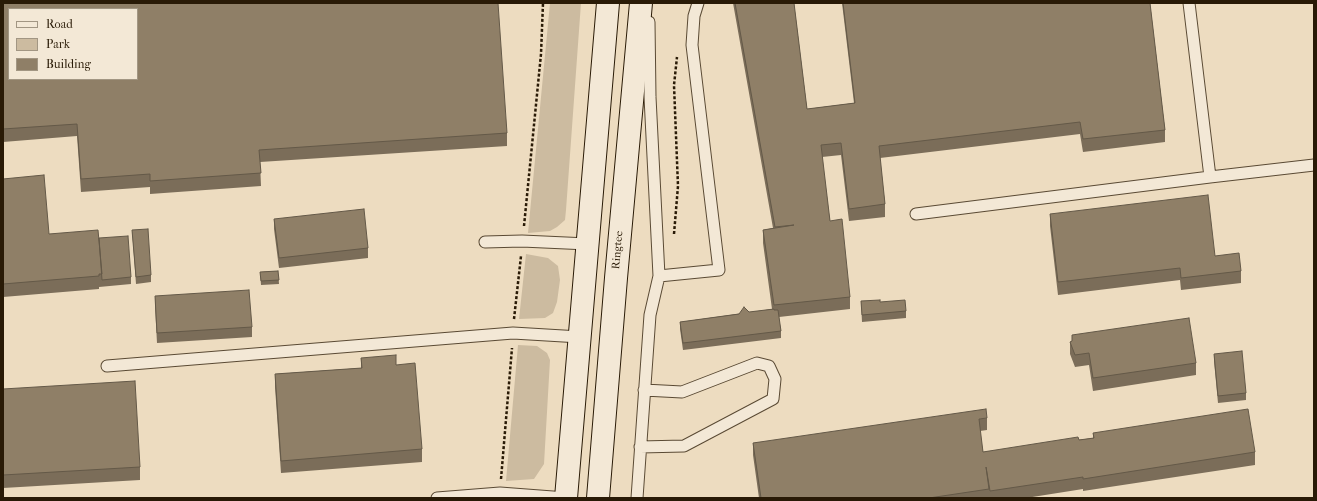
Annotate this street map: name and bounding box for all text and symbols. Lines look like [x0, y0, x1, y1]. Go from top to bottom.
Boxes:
legend [8, 8, 138, 80]
text: Road [46, 17, 73, 31]
text: Park [46, 37, 70, 51]
text: Building [46, 57, 91, 71]
street label: Ringtee [610, 230, 626, 270]

